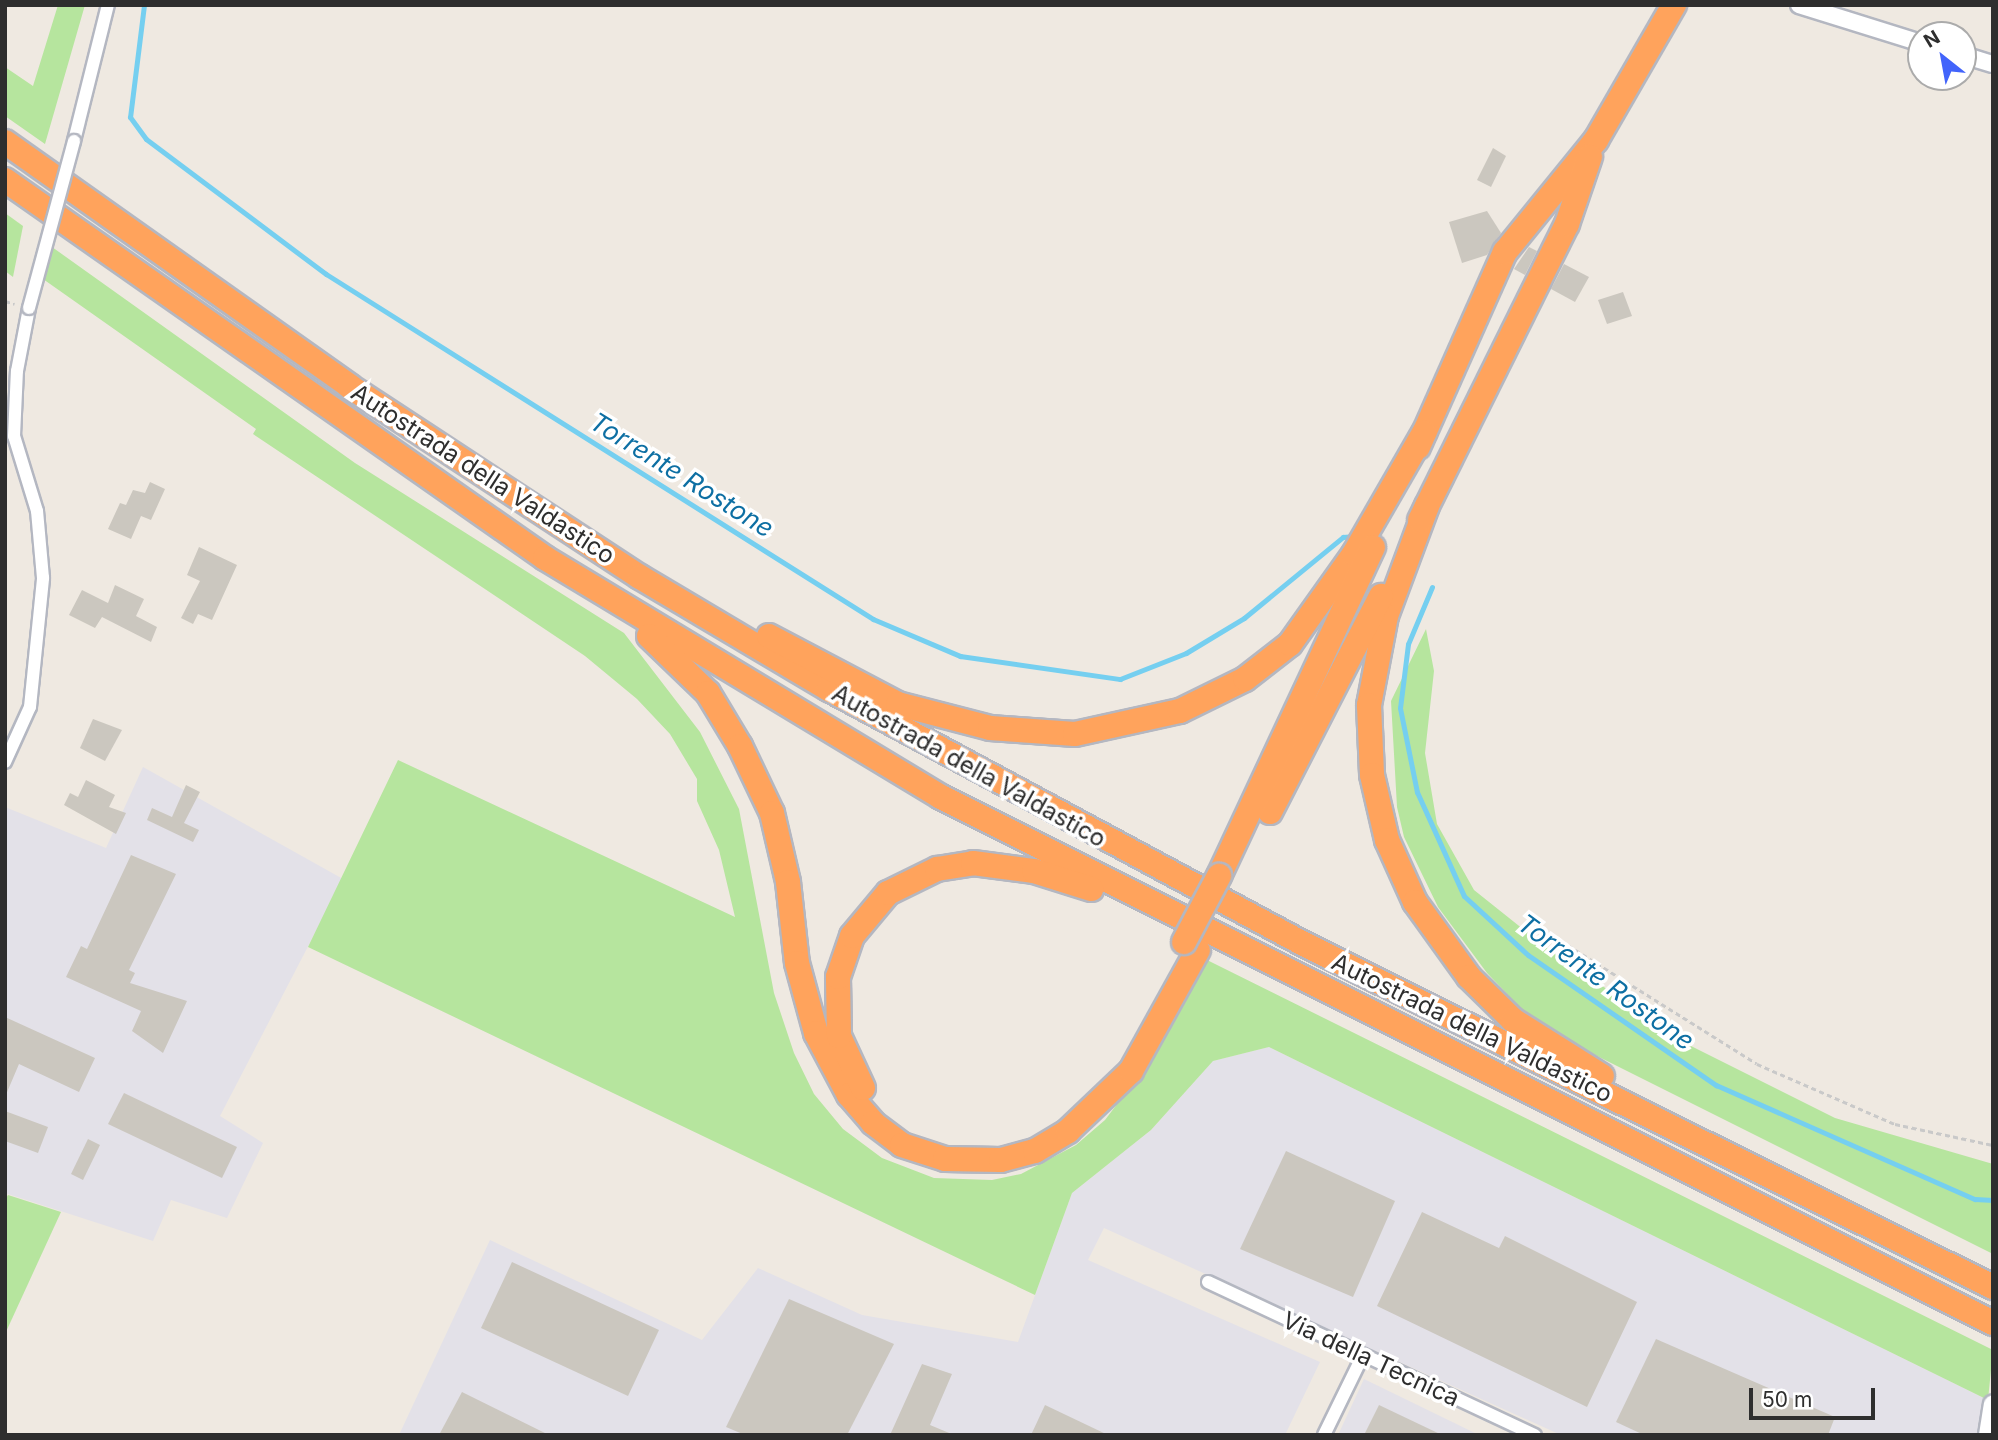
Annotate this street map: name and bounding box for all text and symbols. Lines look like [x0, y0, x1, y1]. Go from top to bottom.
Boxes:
north arrow [1907, 21, 1977, 91]
text: N [1920, 26, 1944, 53]
street label: Autostrada della Valdastico [346, 378, 620, 570]
water label: Torrente Rostone [584, 406, 780, 544]
street label: Autostrada della Valdastico [827, 679, 1111, 853]
water label: Torrente Rostone [1512, 907, 1700, 1057]
street label: Autostrada della Valdastico [1327, 947, 1617, 1109]
street label: Via della Tecnica [1278, 1305, 1464, 1413]
scale bar [1753, 1374, 1879, 1418]
text: 50 m [1762, 1387, 1812, 1412]

